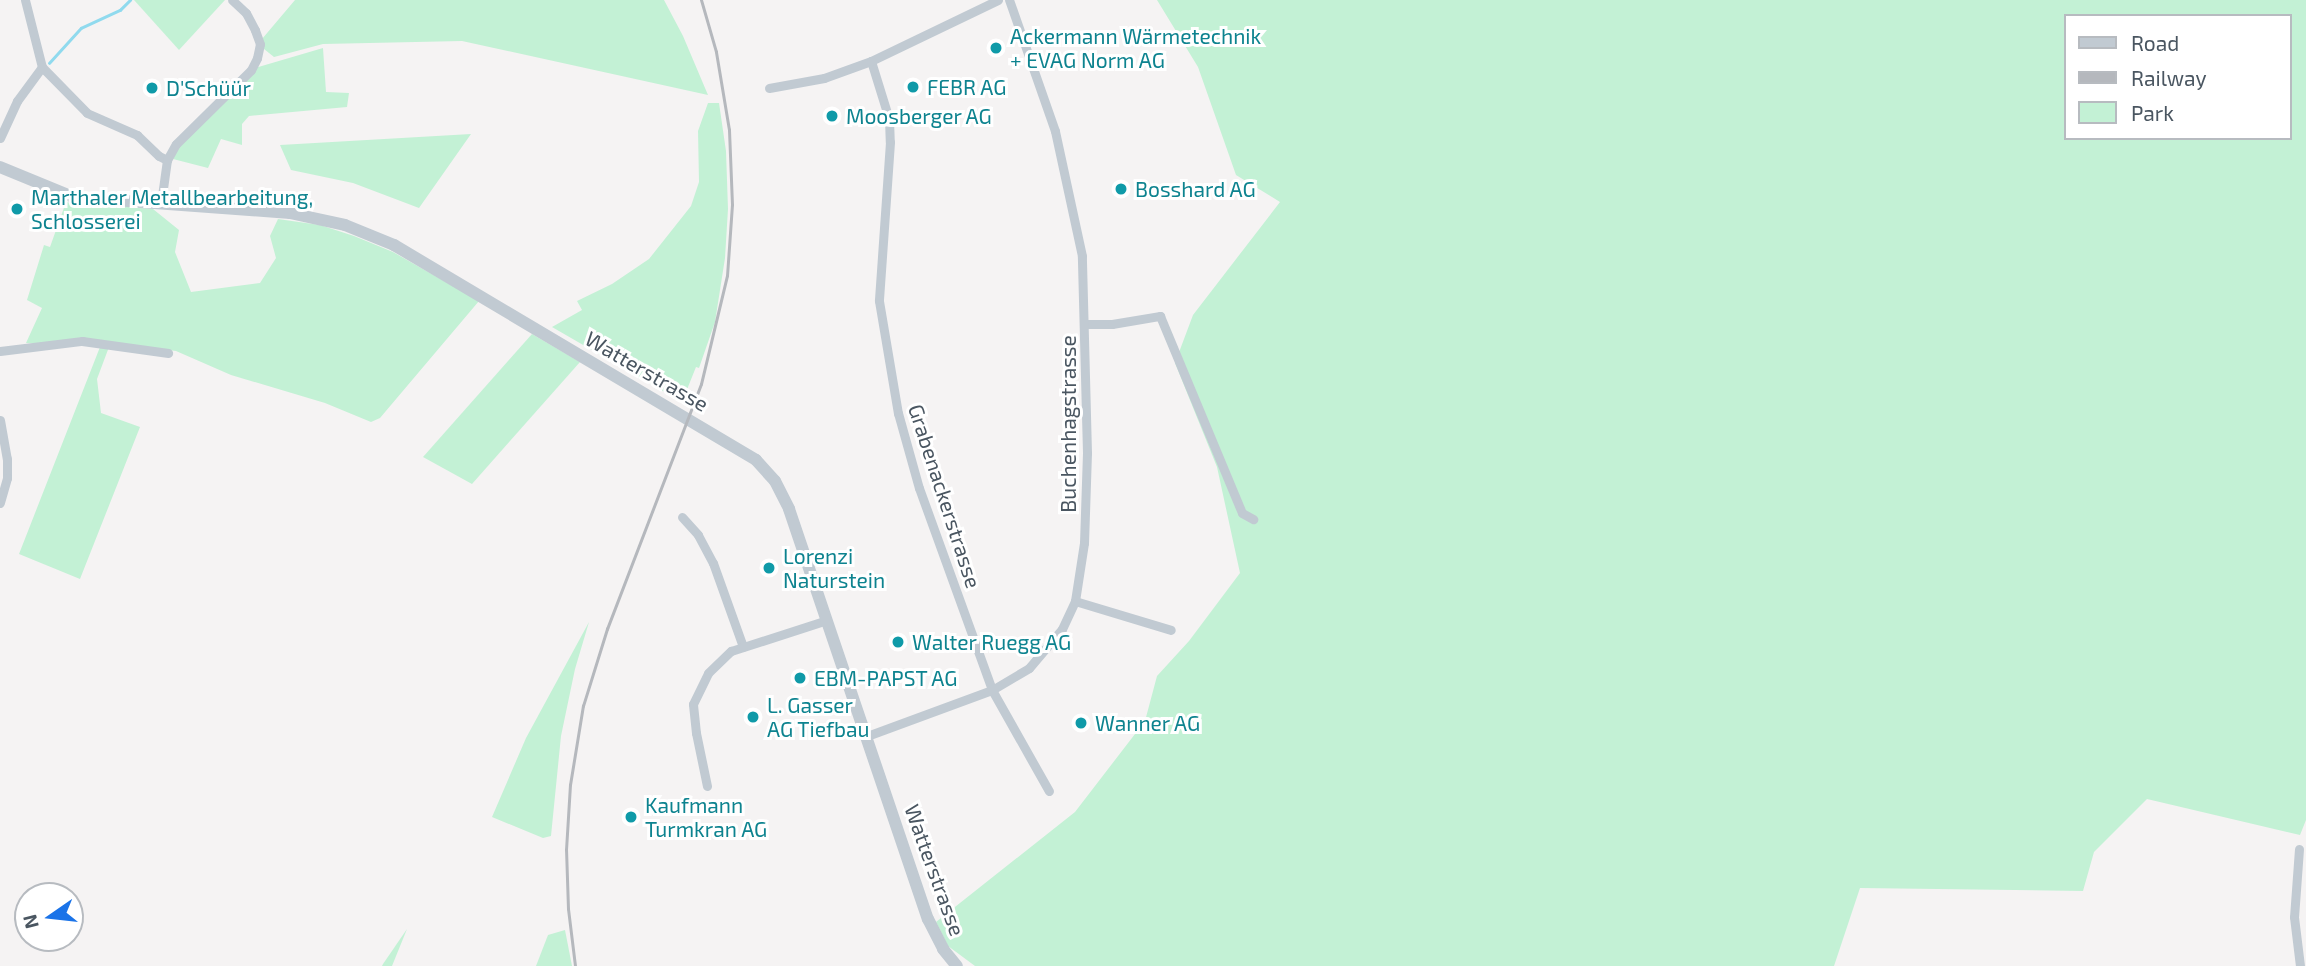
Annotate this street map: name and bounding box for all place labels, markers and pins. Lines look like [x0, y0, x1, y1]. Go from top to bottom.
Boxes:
place label: Ackermann Wärmetechnik + EVAG Norm AG [1010, 23, 1262, 73]
marker: Ackermann Wärmetechnik + EVAG Norm AG [988, 40, 1004, 56]
place label: FEBR AG [927, 74, 1007, 100]
place label: D'Schüür [166, 75, 251, 101]
marker: FEBR AG [905, 79, 921, 95]
marker: D'Schüür [144, 80, 160, 96]
place label: Moosberger AG [846, 103, 993, 129]
marker: Moosberger AG [824, 108, 840, 124]
place label: Bosshard AG [1135, 176, 1256, 202]
marker: Bosshard AG [1113, 181, 1129, 197]
place label: Marthaler Metallbearbeitung, Schlosserei [31, 184, 314, 234]
marker: Marthaler Metallbearbeitung, Schlosserei [9, 201, 25, 217]
place label: Lorenzi Naturstein [783, 543, 885, 593]
marker: Lorenzi Naturstein [761, 560, 777, 576]
place label: Walter Ruegg AG [912, 629, 1072, 655]
marker: Walter Ruegg AG [890, 634, 906, 650]
place label: EBM-PAPST AG [814, 665, 958, 691]
marker: EBM-PAPST AG [792, 670, 808, 686]
place label: L. Gasser AG Tiefbau [767, 692, 870, 742]
marker: L. Gasser AG Tiefbau [745, 709, 761, 725]
place label: Wanner AG [1095, 710, 1201, 736]
marker: Wanner AG [1073, 715, 1089, 731]
place label: Kaufmann Turmkran AG [645, 792, 768, 842]
marker: Kaufmann Turmkran AG [623, 809, 639, 825]

